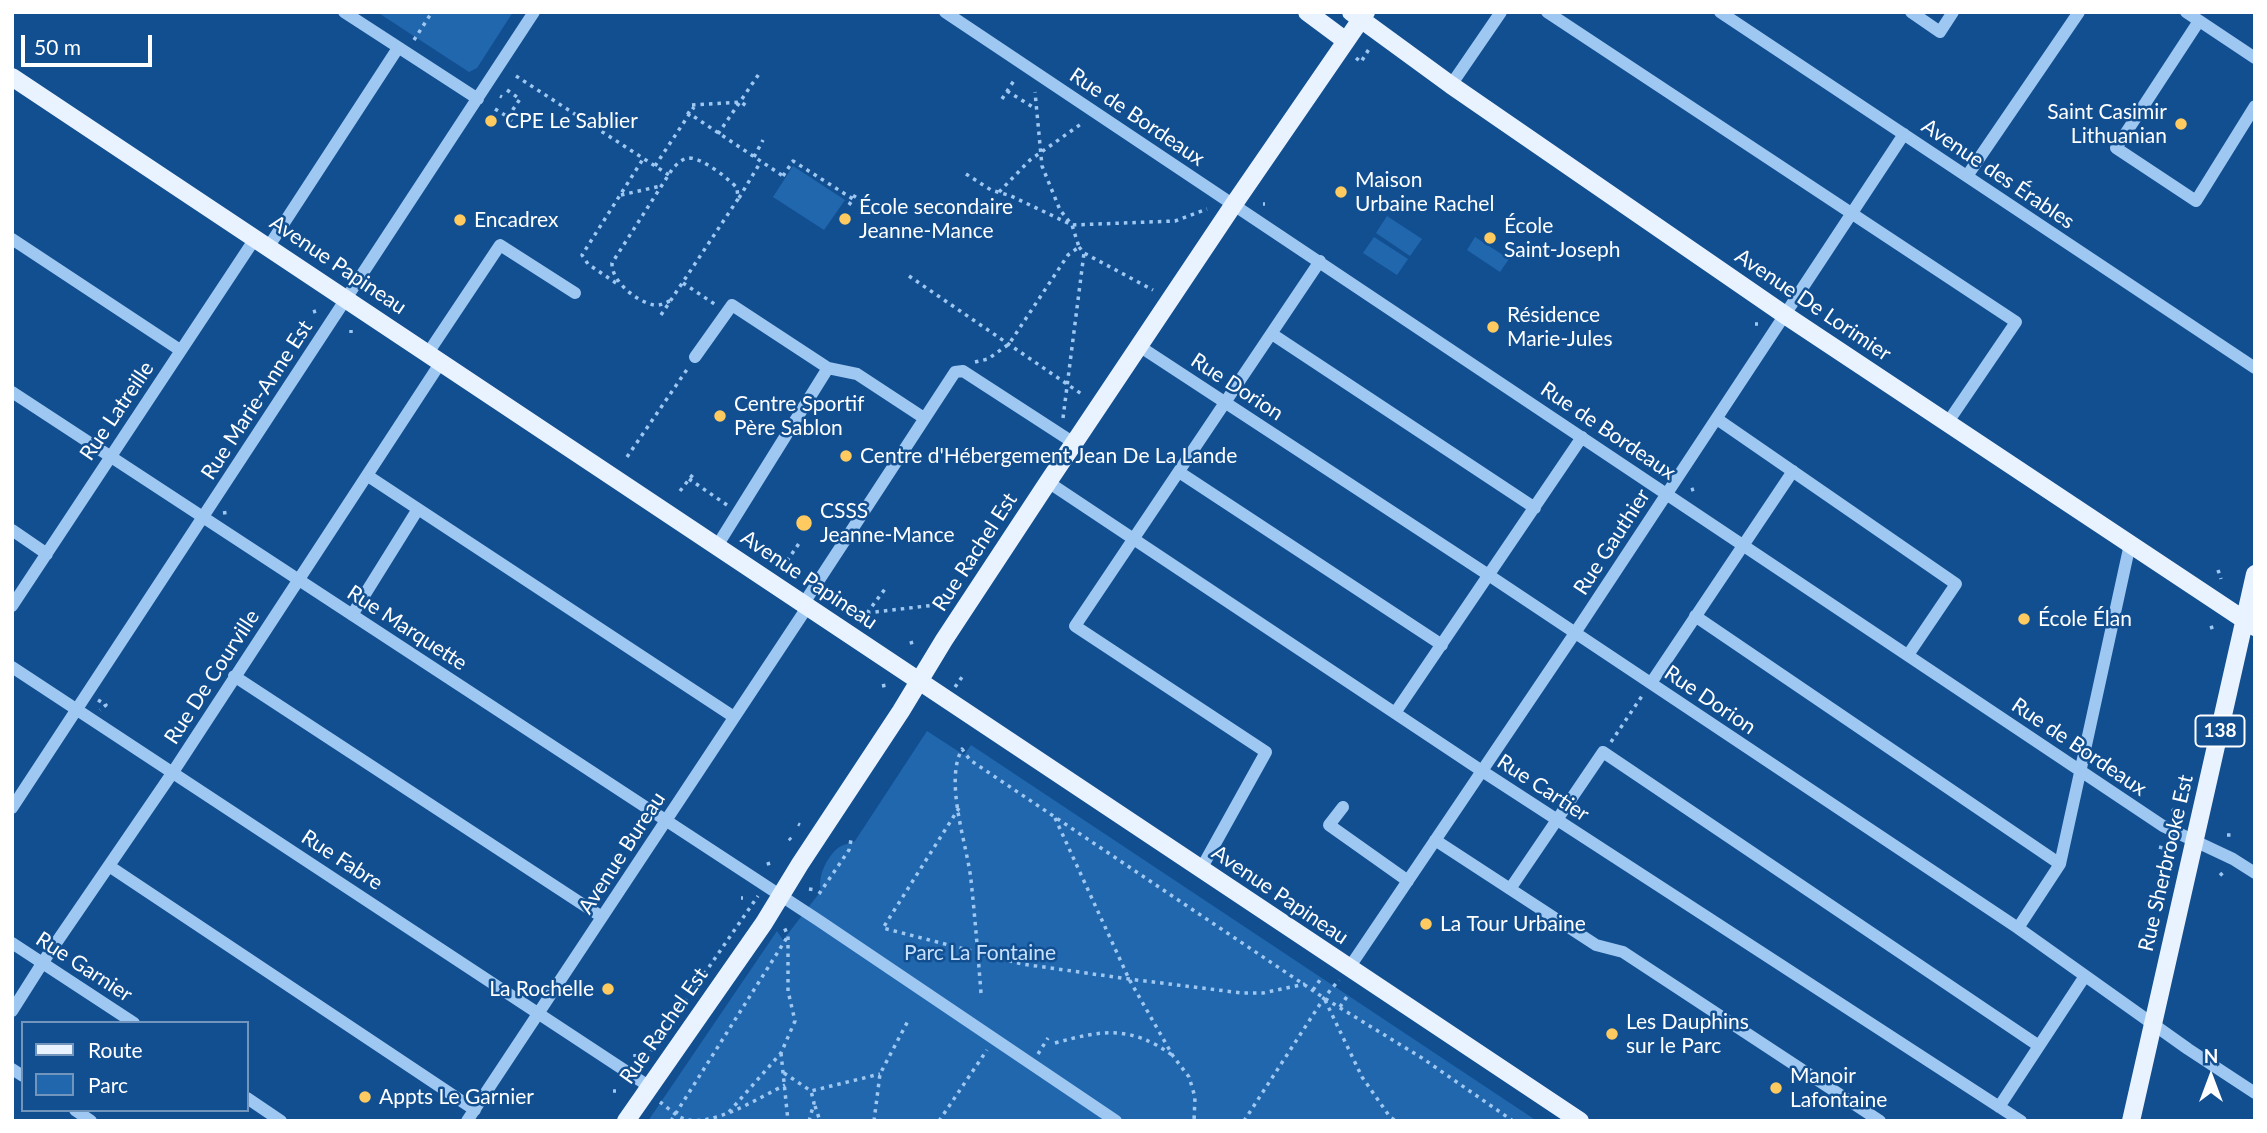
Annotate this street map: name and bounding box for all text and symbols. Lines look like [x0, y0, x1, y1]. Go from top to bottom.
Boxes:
scale bar [24, 21, 156, 65]
text: 50 m [34, 34, 81, 59]
street label: Rue de Bordeaux [1065, 63, 1209, 171]
place label: Saint Casimir Lithuanian [2047, 99, 2167, 149]
place label: CPE Le Sablier [505, 108, 638, 134]
marker: CPE Le Sablier [483, 113, 499, 129]
street label: Avenue des Érables [1917, 114, 2079, 234]
marker: Saint Casimir Lithuanian [2173, 116, 2189, 132]
place label: Maison Urbaine Rachel [1355, 167, 1494, 217]
marker: Maison Urbaine Rachel [1333, 184, 1349, 200]
place label: École secondaire Jeanne-Mance [859, 194, 1013, 244]
place label: Encadrex [474, 207, 558, 233]
street label: Avenue Papineau [265, 210, 411, 320]
marker: École secondaire Jeanne-Mance [837, 211, 853, 227]
marker: Encadrex [452, 212, 468, 228]
place label: École Saint-Joseph [1504, 213, 1621, 263]
marker: École Saint-Joseph [1482, 230, 1498, 246]
street label: Avenue De Lorimier [1730, 243, 1896, 367]
place label: Résidence Marie-Jules [1507, 302, 1612, 352]
street label: Rue Marie-Anne Est [196, 316, 318, 484]
marker: Résidence Marie-Jules [1485, 319, 1501, 335]
street label: Rue Dorion [1186, 348, 1288, 426]
street label: Rue Latreille [75, 357, 159, 465]
street label: Rue de Bordeaux [1536, 377, 1680, 485]
place label: Centre Sportif Père Sablon [734, 391, 864, 441]
marker: Centre Sportif Père Sablon [712, 408, 728, 424]
place label: Centre d'Hébergement Jean De La Lande [860, 443, 1237, 469]
marker: Centre d'Hébergement Jean De La Lande [838, 448, 854, 464]
street label: Rue Gauthier [1568, 484, 1656, 600]
street label: Rue Rachel Est [927, 488, 1023, 616]
place label: CSSS Jeanne-Mance [820, 498, 955, 548]
marker: CSSS Jeanne-Mance [794, 513, 814, 533]
street label: Avenue Papineau [736, 525, 882, 635]
street label: Rue Marquette [342, 580, 472, 676]
street label: Rue De Courville [159, 605, 265, 749]
place label: École Élan [2038, 606, 2132, 632]
marker: École Élan [2016, 611, 2032, 627]
street label: Rue Dorion [1659, 660, 1761, 740]
street label: Rue de Bordeaux [2007, 693, 2151, 801]
road number: 138 [2196, 716, 2244, 746]
street label: Rue Cartier [1492, 749, 1594, 827]
street label: Rue Sherbrooke Est [2133, 772, 2199, 954]
street label: Avenue Bureau [573, 787, 671, 919]
street label: Rue Fabre [297, 824, 387, 896]
street label: Avenue Papineau [1207, 840, 1353, 950]
place label: La Tour Urbaine [1440, 911, 1586, 937]
marker: La Tour Urbaine [1418, 916, 1434, 932]
street label: Rue Garnier [31, 927, 137, 1007]
park label: Parc La Fontaine [904, 940, 1056, 966]
street label: Rue Rachel Est [615, 963, 713, 1089]
place label: La Rochelle [489, 976, 594, 1002]
marker: La Rochelle [600, 981, 616, 997]
place label: Les Dauphins sur le Parc [1626, 1009, 1749, 1059]
legend [21, 1021, 248, 1112]
marker: Les Dauphins sur le Parc [1604, 1026, 1620, 1042]
text: Route [88, 1037, 143, 1062]
north arrow [2176, 1042, 2246, 1112]
text: N [2204, 1044, 2218, 1067]
place label: Manoir Lafontaine [1790, 1063, 1887, 1113]
text: Parc [88, 1072, 128, 1097]
marker: Manoir Lafontaine [1768, 1080, 1784, 1096]
place label: Appts Le Garnier [379, 1084, 534, 1110]
marker: Appts Le Garnier [357, 1089, 373, 1105]

